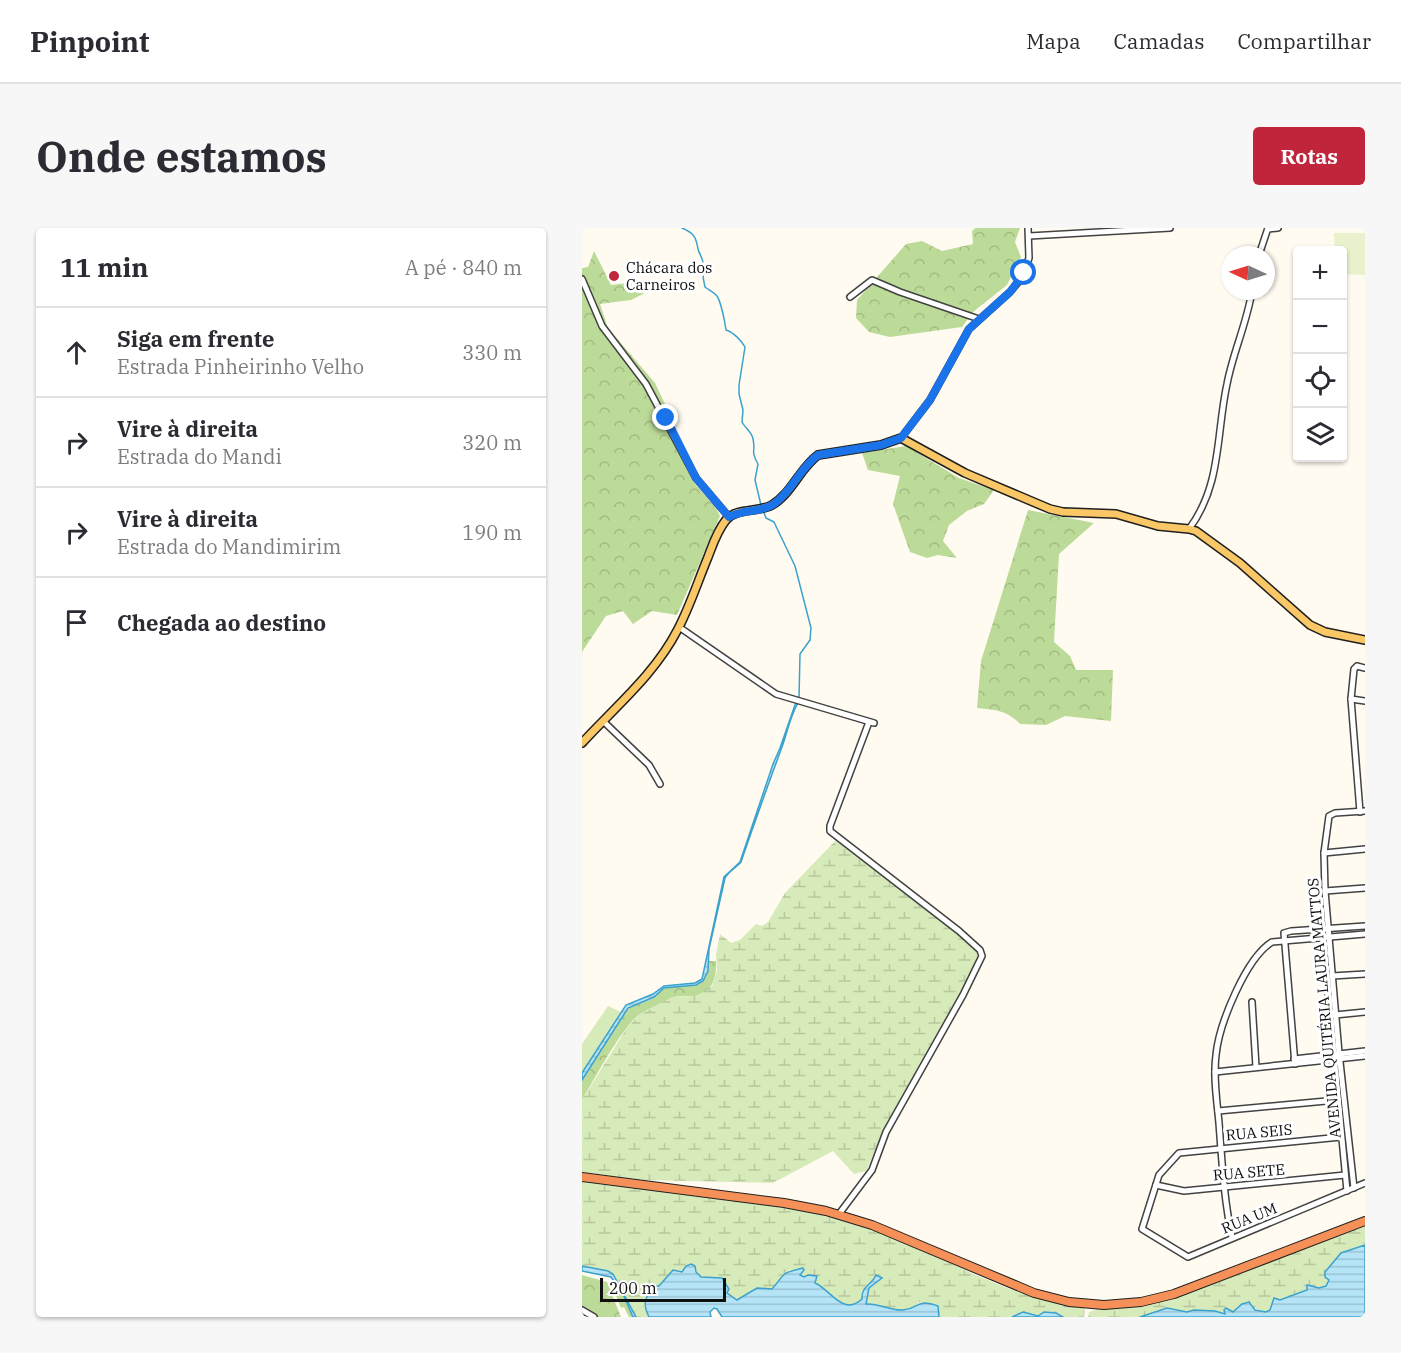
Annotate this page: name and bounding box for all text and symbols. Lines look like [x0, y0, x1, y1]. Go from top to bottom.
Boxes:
text: Pinpoint [30, 23, 150, 60]
text: Mapa [1026, 27, 1081, 55]
text: Camadas [1114, 27, 1204, 55]
text: Compartilhar [1237, 27, 1371, 55]
button: Rotas [1253, 127, 1365, 185]
text: Onde estamos [36, 129, 327, 184]
north arrow [1221, 246, 1275, 300]
map controls [1293, 246, 1347, 462]
button: + [1293, 246, 1347, 300]
text: 11 min [60, 250, 148, 284]
text: A pé · 840 m [405, 254, 522, 281]
place label: Chácara dos Carneiros [626, 258, 712, 294]
route start [1010, 259, 1036, 285]
marker: Chácara dos Carneiros [607, 269, 621, 283]
button: − [1293, 300, 1347, 354]
text: Siga em frente [117, 324, 274, 353]
icon: ahead [60, 336, 93, 369]
text: 330 m [462, 339, 522, 366]
text: Estrada Pinheirinho Velho [117, 353, 364, 380]
button: locate [1293, 354, 1347, 408]
route end [652, 404, 678, 430]
button: layers [1293, 408, 1347, 462]
text: Vire à direita [117, 414, 258, 443]
icon: right [60, 426, 93, 459]
text: 320 m [462, 429, 522, 456]
text: Estrada do Mandi [117, 443, 282, 470]
text: Vire à direita [117, 504, 258, 533]
icon: right [60, 516, 93, 549]
text: 190 m [462, 519, 522, 546]
text: Estrada do Mandimirim [117, 533, 341, 560]
icon: arrive [60, 606, 93, 639]
text: Chegada ao destino [117, 608, 326, 637]
street label: AVENIDA QUITÉRIA LAURA MATTOS [1303, 877, 1345, 1139]
street label: RUA SEIS [1225, 1120, 1293, 1144]
street label: RUA SETE [1212, 1159, 1286, 1185]
street label: RUA UM [1218, 1198, 1280, 1238]
scale bar [600, 1275, 726, 1302]
text: 200 m [609, 1278, 657, 1298]

